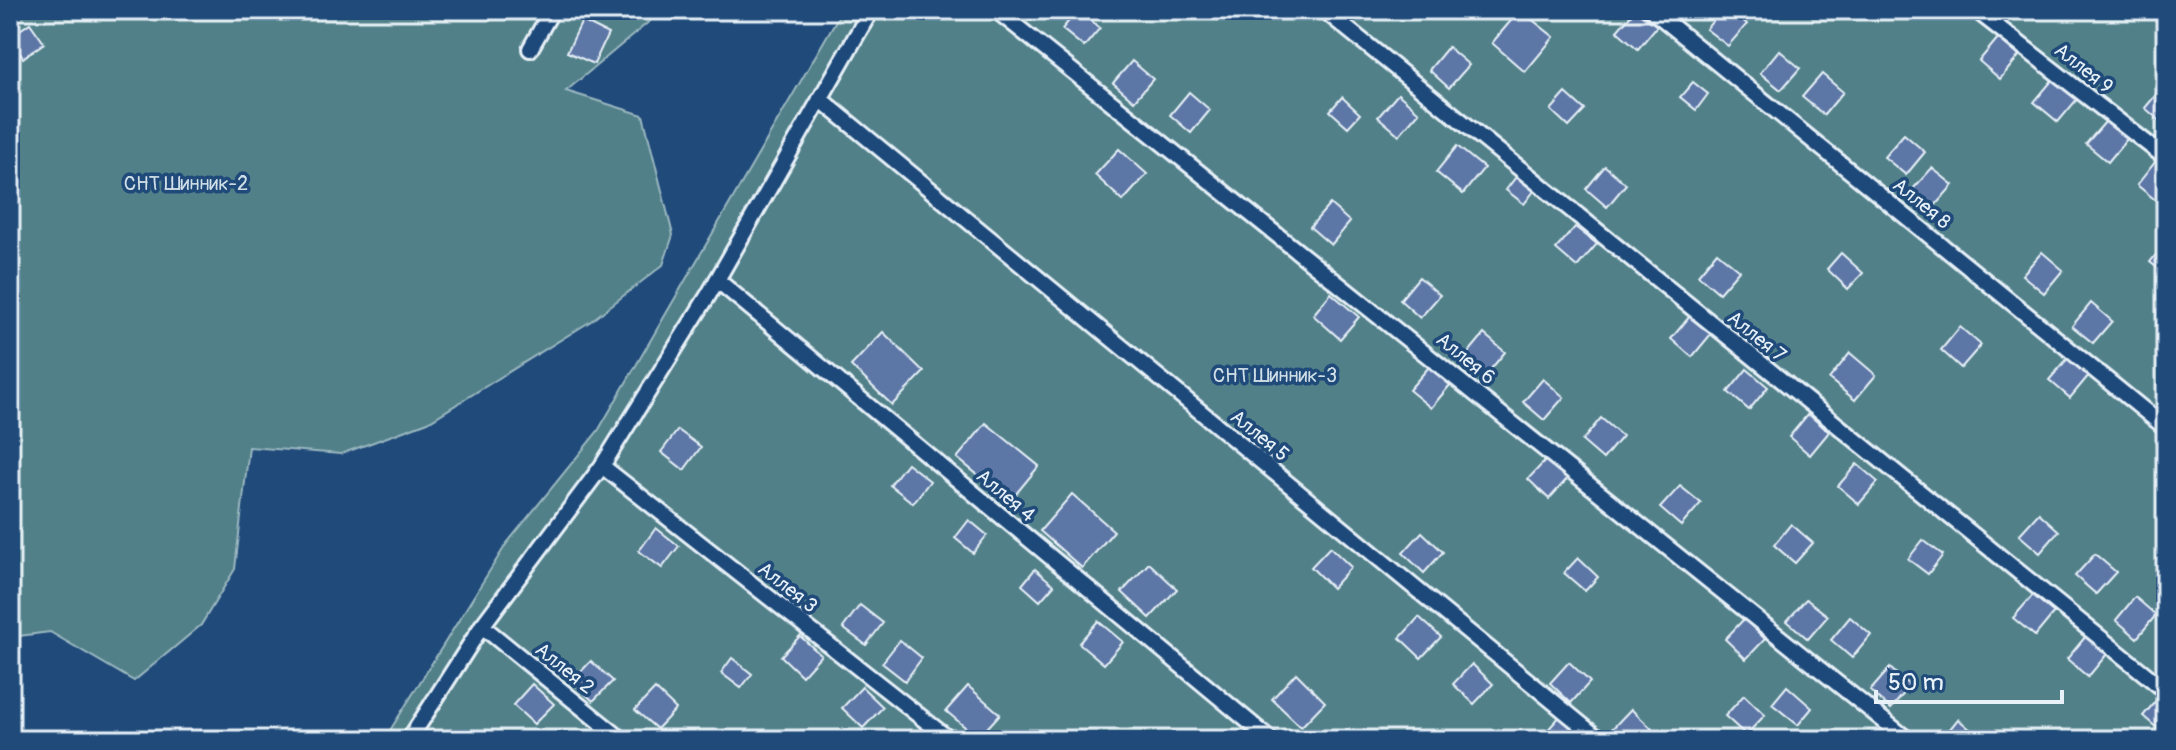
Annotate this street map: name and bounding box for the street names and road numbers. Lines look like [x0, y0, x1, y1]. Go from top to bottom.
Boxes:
street label: Аллея 9 [2049, 38, 2118, 99]
street label: Аллея 8 [1888, 172, 1956, 234]
street label: Аллея 7 [1722, 305, 1791, 368]
street label: Аллея 6 [1431, 327, 1500, 390]
street label: Аллея 5 [1225, 404, 1294, 467]
street label: Аллея 4 [971, 464, 1041, 527]
street label: Аллея 3 [753, 556, 822, 618]
street label: Аллея 2 [530, 637, 599, 700]

